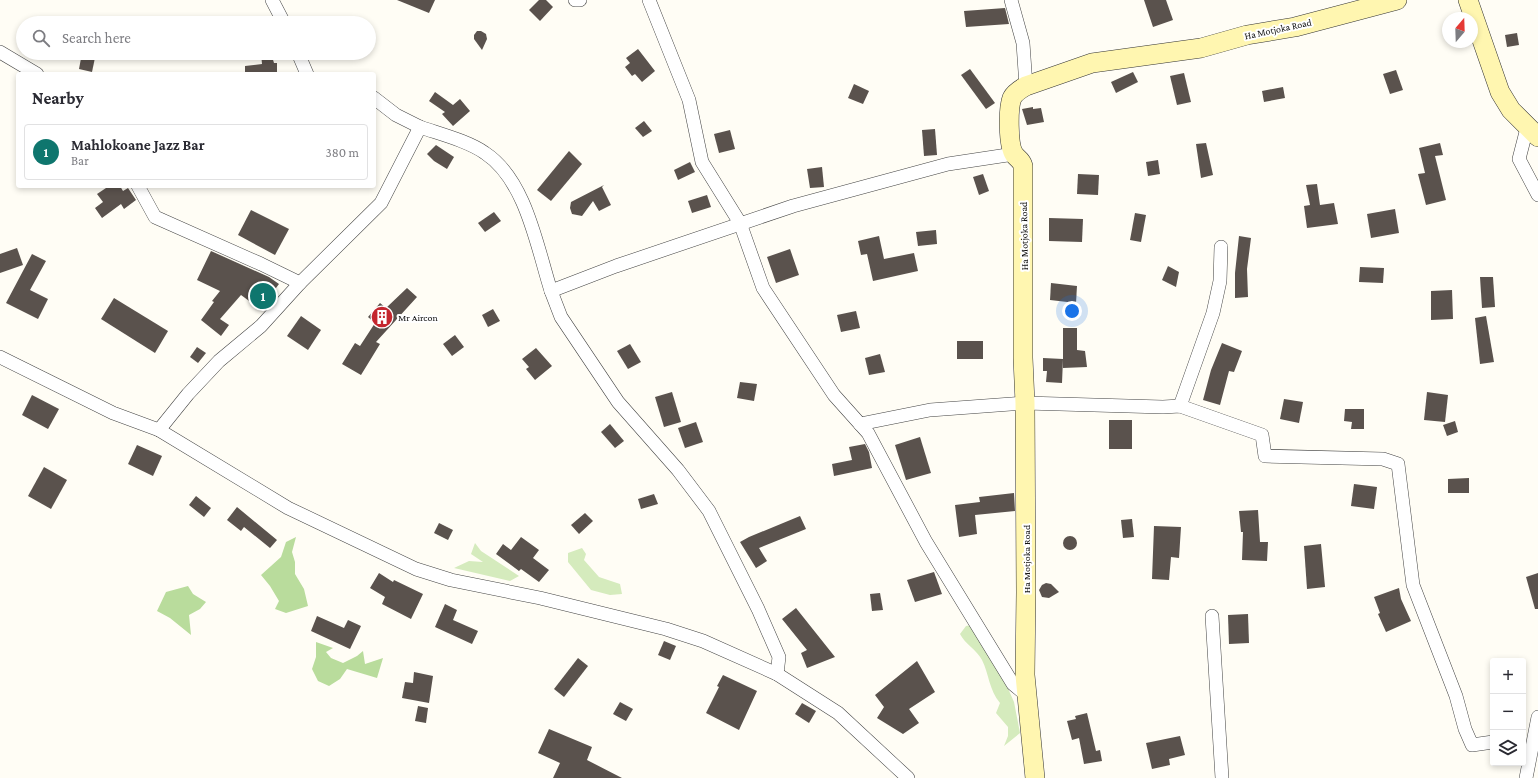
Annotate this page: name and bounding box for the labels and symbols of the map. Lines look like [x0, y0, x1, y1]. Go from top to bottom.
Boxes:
north arrow [1442, 12, 1478, 48]
street label: Ha Motjoka Road [1243, 16, 1314, 42]
street label: Ha Motjoka Road [1018, 201, 1031, 270]
pin: 1 [250, 281, 276, 311]
your location [1062, 301, 1082, 321]
building icon: Mr Aircon [369, 304, 395, 330]
place label: Mr Aircon [398, 312, 438, 323]
street label: Ha Motjoka Road [1021, 524, 1033, 593]

